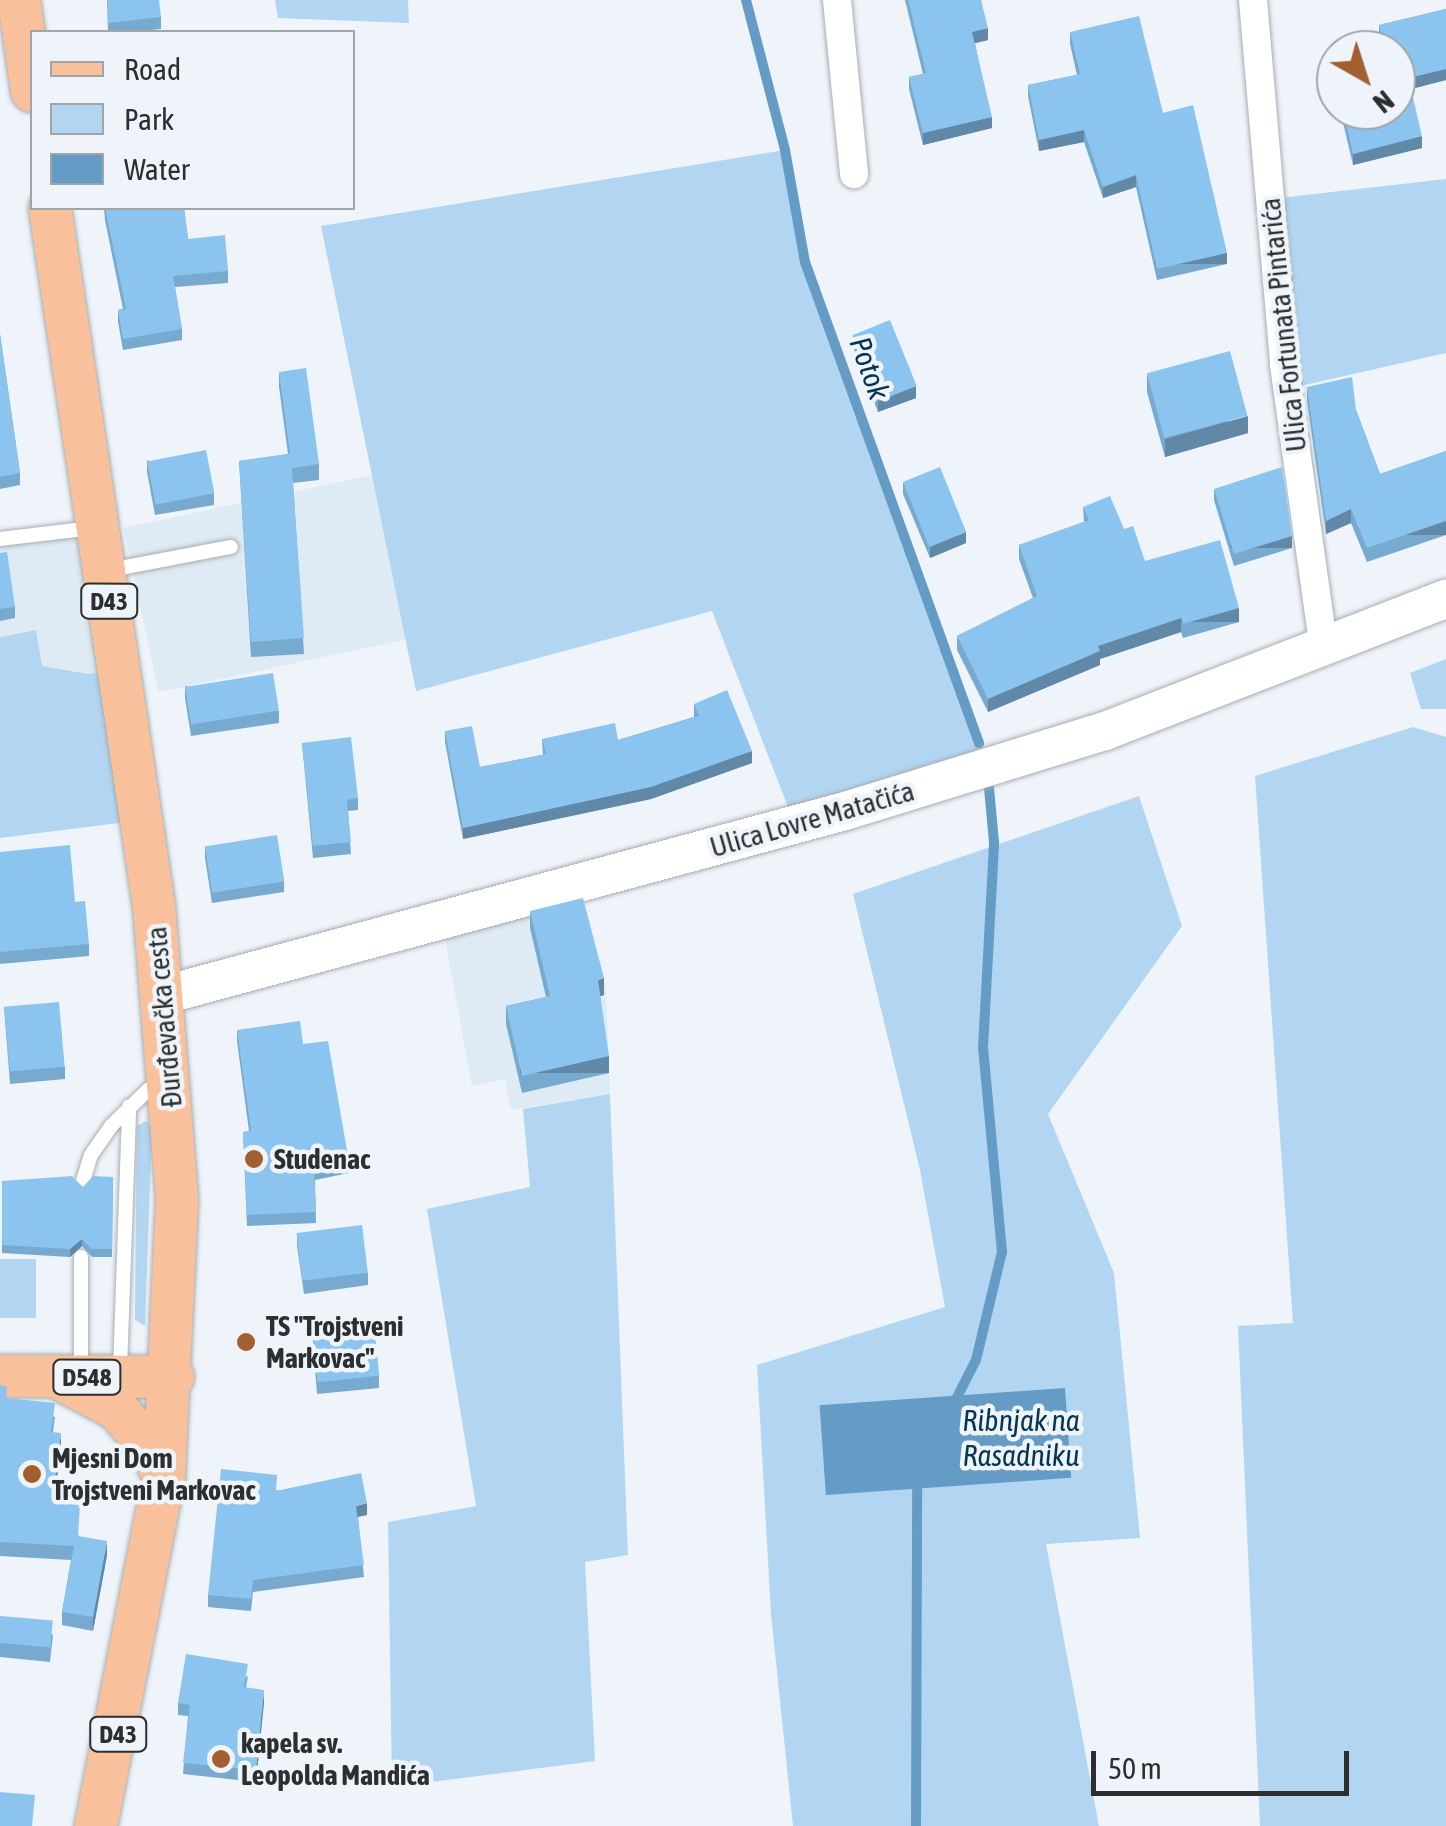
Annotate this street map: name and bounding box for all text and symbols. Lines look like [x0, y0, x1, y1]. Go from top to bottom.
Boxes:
legend [30, 30, 355, 210]
north arrow [1316, 30, 1416, 130]
text: Road [124, 52, 181, 86]
text: N [1367, 84, 1400, 119]
text: Park [124, 102, 174, 136]
text: Water [124, 152, 190, 186]
street label: Ulica Fortunata Pintarića [1253, 196, 1313, 454]
water label: Potok [842, 332, 898, 404]
road number: D43 [79, 581, 139, 621]
street label: Ulica Lovre Matačića [706, 774, 918, 864]
street label: Đurđevačka cesta [139, 925, 189, 1109]
place label: Studenac [274, 1142, 370, 1176]
marker: Studenac [243, 1148, 265, 1170]
place label: TS "Trojstveni Markovac" [266, 1309, 403, 1375]
marker: TS "Trojstveni Markovac" [235, 1331, 257, 1353]
road number: D548 [52, 1357, 122, 1397]
water label: Ribnjak na Rasadniku [962, 1402, 1080, 1472]
place label: Mjesni Dom Trojstveni Markovac [52, 1441, 256, 1507]
marker: Mjesni Dom Trojstveni Markovac [21, 1463, 43, 1485]
road number: D43 [88, 1714, 148, 1754]
place label: kapela sv. Leopolda Mandića [241, 1726, 430, 1792]
scale bar [1096, 1731, 1354, 1793]
marker: kapela sv. Leopolda Mandića [210, 1748, 232, 1770]
text: 50 m [1108, 1751, 1162, 1785]

